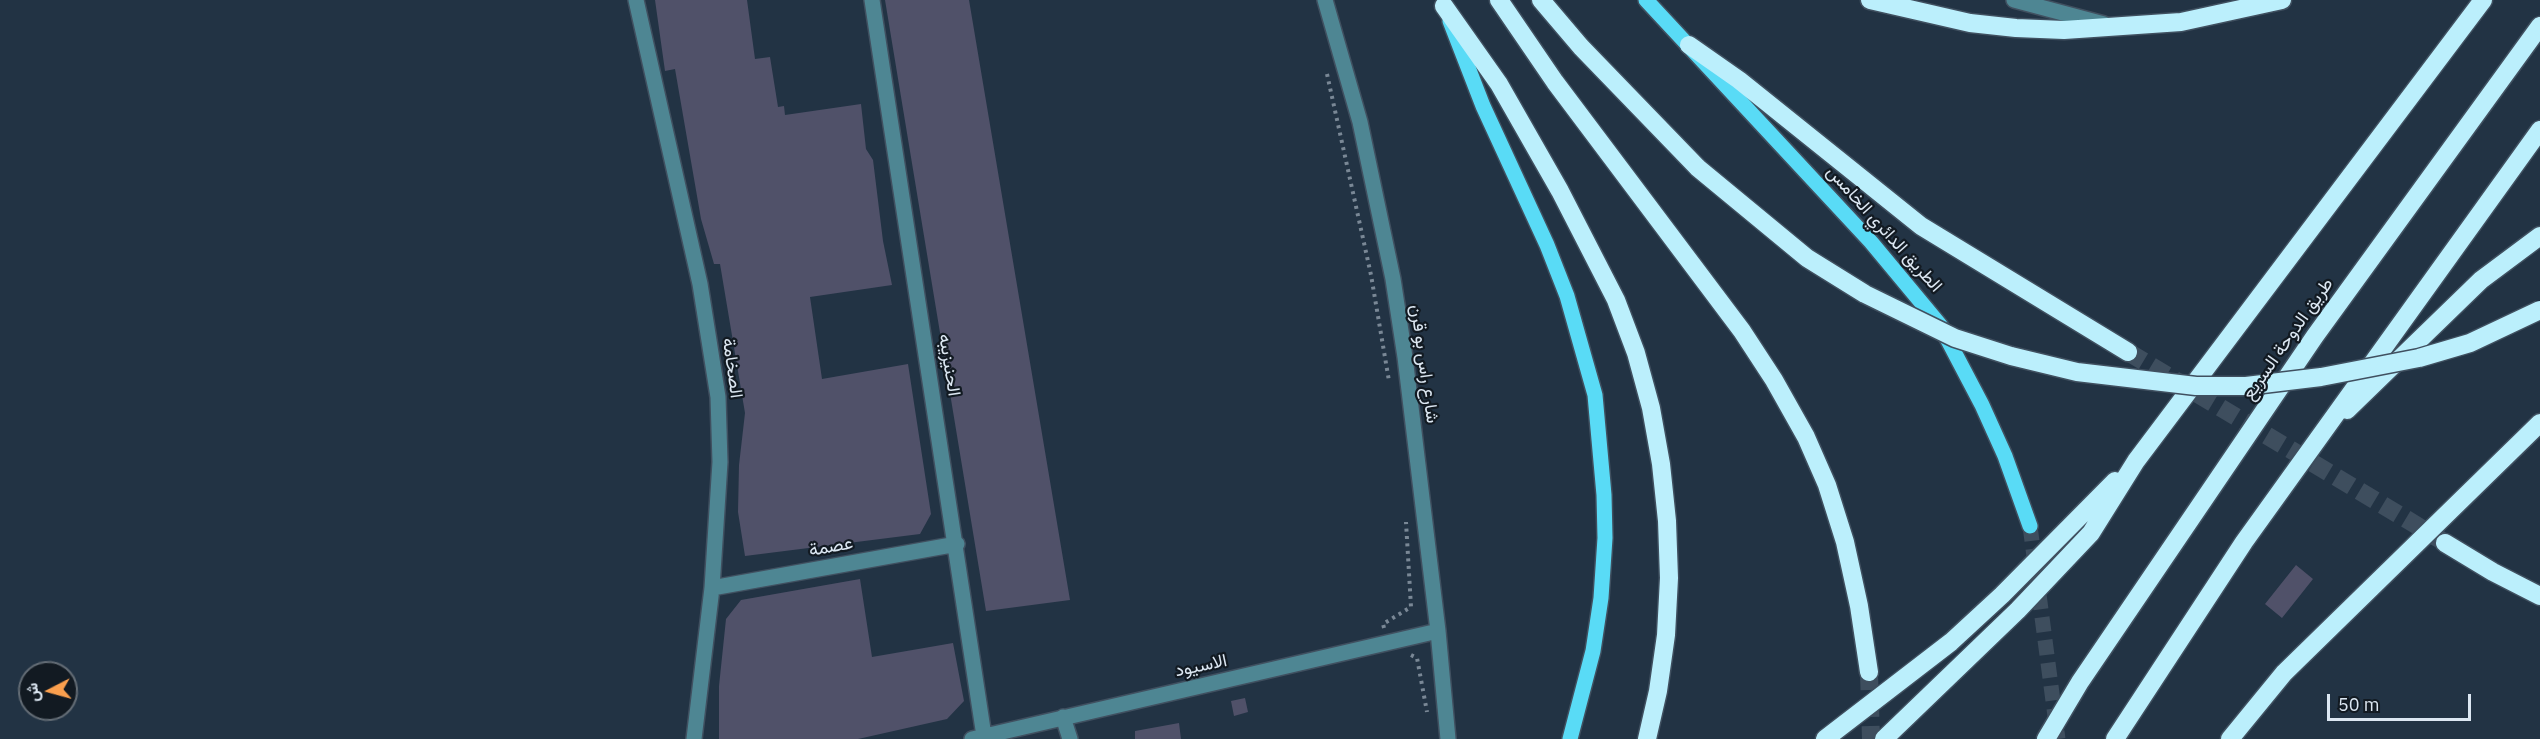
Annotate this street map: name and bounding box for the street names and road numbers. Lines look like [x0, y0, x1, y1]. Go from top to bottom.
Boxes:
street label: الطريق الدائري الخامس [1821, 161, 1947, 297]
street label: طريق الدوحة السريع [2238, 274, 2338, 404]
street label: شارع راس بو قرن [1405, 303, 1443, 425]
street label: الحنيزيبه [933, 332, 965, 398]
street label: الصخامة [717, 336, 747, 400]
street label: عصمة [807, 532, 855, 562]
street label: الاسيود [1173, 650, 1229, 682]

